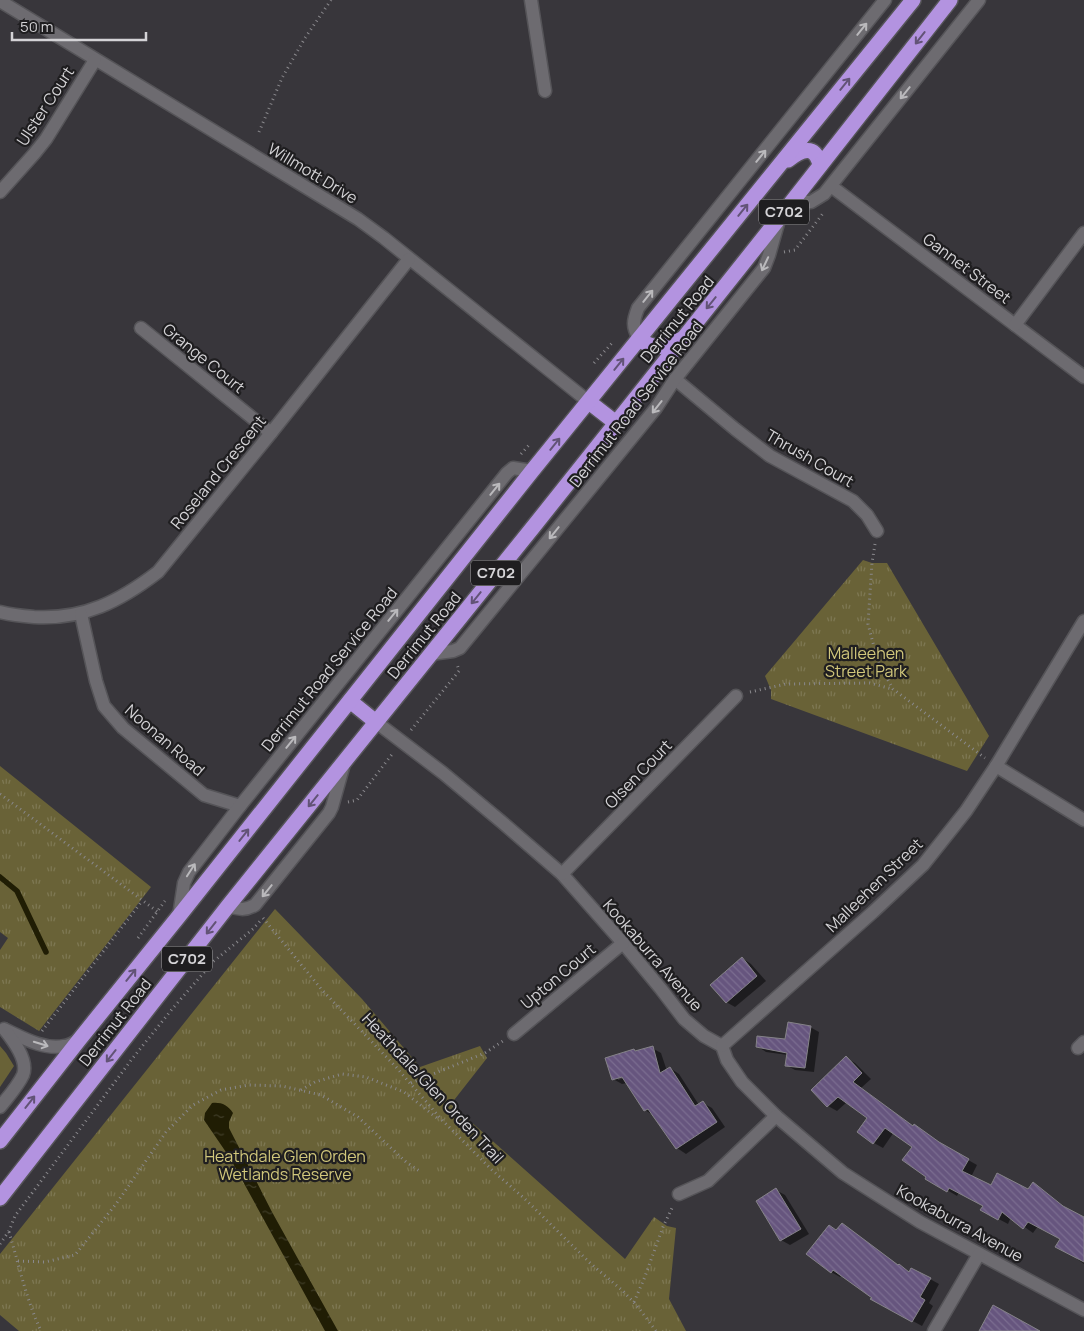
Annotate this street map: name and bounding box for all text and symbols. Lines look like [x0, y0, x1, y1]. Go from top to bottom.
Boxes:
scale bar [12, 10, 146, 42]
text: 50 m [20, 16, 54, 37]
one-way arrow [857, 23, 868, 36]
one-way arrow [914, 31, 925, 44]
street label: Ulster Court [11, 62, 79, 150]
one-way arrow [840, 77, 851, 90]
one-way arrow [899, 86, 910, 99]
street label: Willmott Drive [264, 137, 362, 209]
one-way arrow [755, 149, 766, 162]
road number: C702 [759, 200, 809, 224]
one-way arrow [738, 204, 749, 217]
street label: Gannet Street [918, 228, 1016, 308]
one-way arrow [760, 256, 770, 271]
street label: Derrimut Road [635, 271, 719, 367]
one-way arrow [643, 290, 654, 303]
one-way arrow [705, 297, 716, 310]
street label: Derrimut Road Service Road [564, 316, 708, 492]
street label: Grange Court [158, 318, 250, 398]
one-way arrow [614, 358, 625, 371]
one-way arrow [651, 400, 662, 413]
street label: Roseland Crescent [165, 411, 271, 533]
street label: Thrush Court [762, 424, 858, 492]
one-way arrow [549, 438, 560, 451]
one-way arrow [489, 482, 500, 495]
one-way arrow [549, 526, 560, 539]
road number: C702 [471, 560, 521, 586]
street label: Derrimut Road Service Road [256, 582, 402, 756]
street label: Derrimut Road [382, 587, 466, 683]
one-way arrow [471, 591, 482, 604]
one-way arrow [387, 609, 398, 622]
park label: Malleehen Street Park [825, 642, 908, 682]
street label: Noonan Road [120, 699, 210, 781]
street label: Olsen Court [599, 735, 677, 813]
one-way arrow [286, 736, 297, 749]
one-way arrow [307, 794, 318, 807]
one-way arrow [239, 828, 249, 842]
street label: Malleehen Street [821, 833, 927, 937]
one-way arrow [186, 863, 196, 877]
one-way arrow [261, 884, 272, 897]
street label: Kookaburra Avenue [598, 894, 708, 1016]
one-way arrow [206, 921, 217, 934]
street label: Upton Court [516, 938, 600, 1014]
road number: C702 [162, 946, 212, 972]
one-way arrow [126, 969, 137, 982]
street label: Derrimut Road [74, 973, 156, 1071]
street label: Heathdale/Glen Orden Trail [357, 1008, 509, 1168]
one-way arrow [33, 1039, 49, 1049]
one-way arrow [106, 1049, 116, 1063]
one-way arrow [24, 1096, 35, 1109]
park label: Heathdale Glen Orden Wetlands Reserve [204, 1145, 366, 1185]
street label: Kookaburra Avenue [893, 1179, 1027, 1267]

